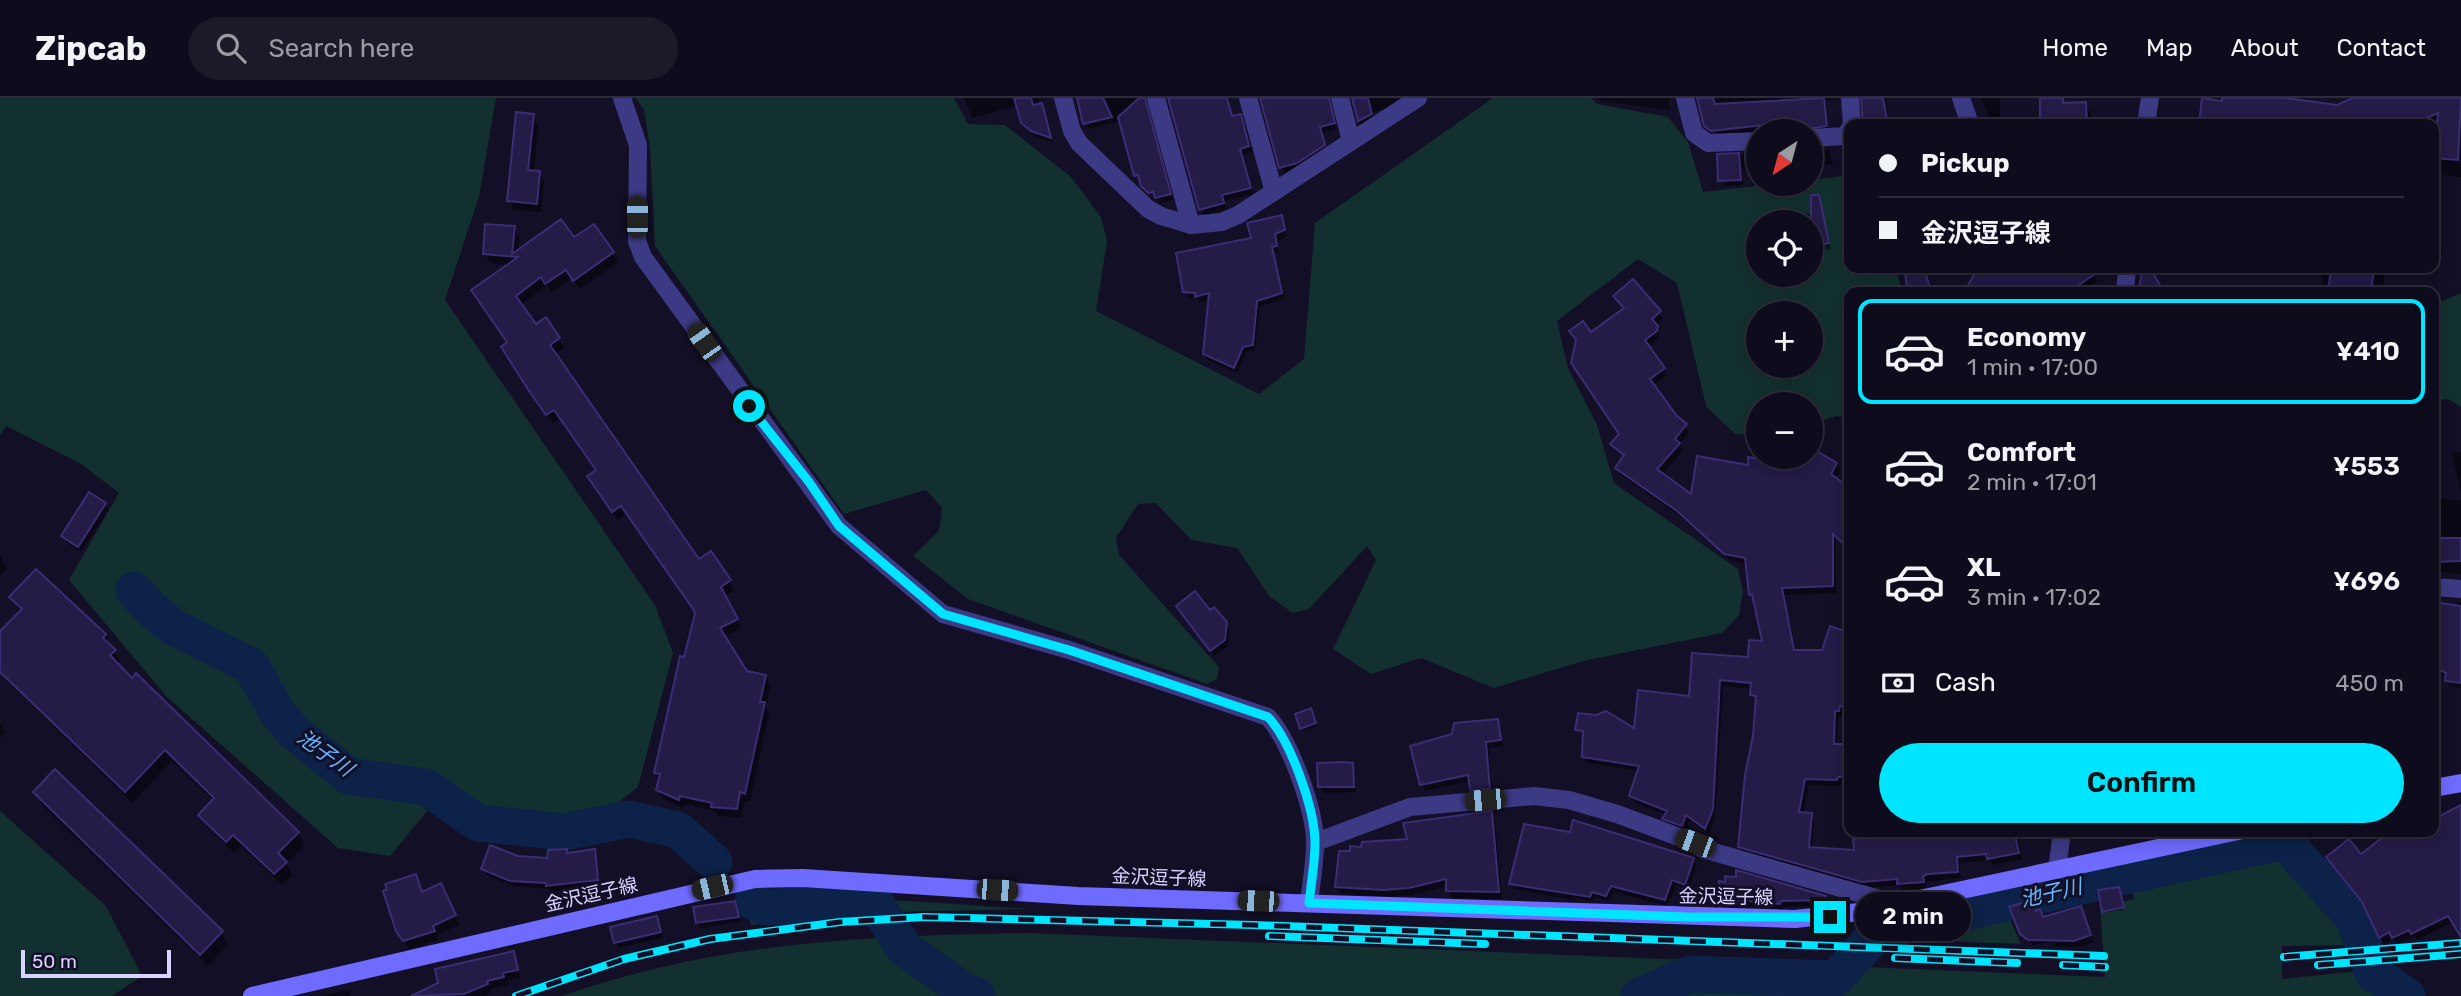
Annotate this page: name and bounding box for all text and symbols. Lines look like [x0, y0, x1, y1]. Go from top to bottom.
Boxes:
search box [188, 17, 678, 80]
text: Zipcab [35, 29, 146, 68]
icon: search [212, 29, 250, 67]
text: Search here [268, 33, 414, 64]
text: Home [2042, 34, 2108, 62]
text: Map [2146, 34, 2193, 62]
text: About [2231, 34, 2299, 62]
text: Contact [2337, 34, 2426, 62]
north arrow [1746, 119, 1824, 196]
map controls [1746, 119, 1823, 469]
text: Pickup [1921, 148, 2010, 179]
car [627, 196, 648, 238]
button: locate [1746, 210, 1823, 287]
text: 金沢逗子線 [1921, 218, 2051, 249]
button: + [1746, 301, 1823, 378]
car [684, 319, 725, 365]
icon: car [1883, 320, 1946, 383]
text: Economy [1967, 322, 2086, 353]
text: ¥410 [2336, 336, 2400, 367]
text: 1 min · 17:00 [1967, 353, 2098, 381]
route start [733, 390, 765, 422]
button: − [1746, 392, 1823, 469]
icon: car [1883, 435, 1946, 498]
text: Comfort [1967, 437, 2076, 468]
text: ¥553 [2333, 451, 2400, 482]
text: 2 min · 17:01 [1967, 468, 2097, 496]
icon: car [1883, 550, 1946, 613]
text: XL [1967, 552, 2000, 583]
text: ¥696 [2333, 566, 2400, 597]
text: 3 min · 17:02 [1967, 583, 2101, 611]
icon: cash [1879, 664, 1917, 702]
text: Cash [1935, 667, 1996, 698]
text: 450 m [2335, 669, 2404, 697]
water label: 池子川 [292, 724, 360, 782]
button: Confirm [1879, 743, 2404, 823]
car [1464, 788, 1507, 812]
car [1672, 826, 1719, 860]
street label: 金沢逗子線 [1111, 864, 1207, 891]
car [690, 872, 735, 902]
street label: 金沢逗子線 [542, 873, 640, 916]
water label: 池子川 [2017, 873, 2086, 912]
car [976, 878, 1019, 902]
street label: 金沢逗子線 [1678, 884, 1774, 909]
car [1237, 890, 1280, 912]
callout: 2 min [1854, 892, 1970, 942]
route end [1814, 901, 1846, 933]
text: 2 min [1882, 902, 1944, 930]
scale bar [21, 947, 172, 979]
text: 50 m [32, 950, 77, 973]

